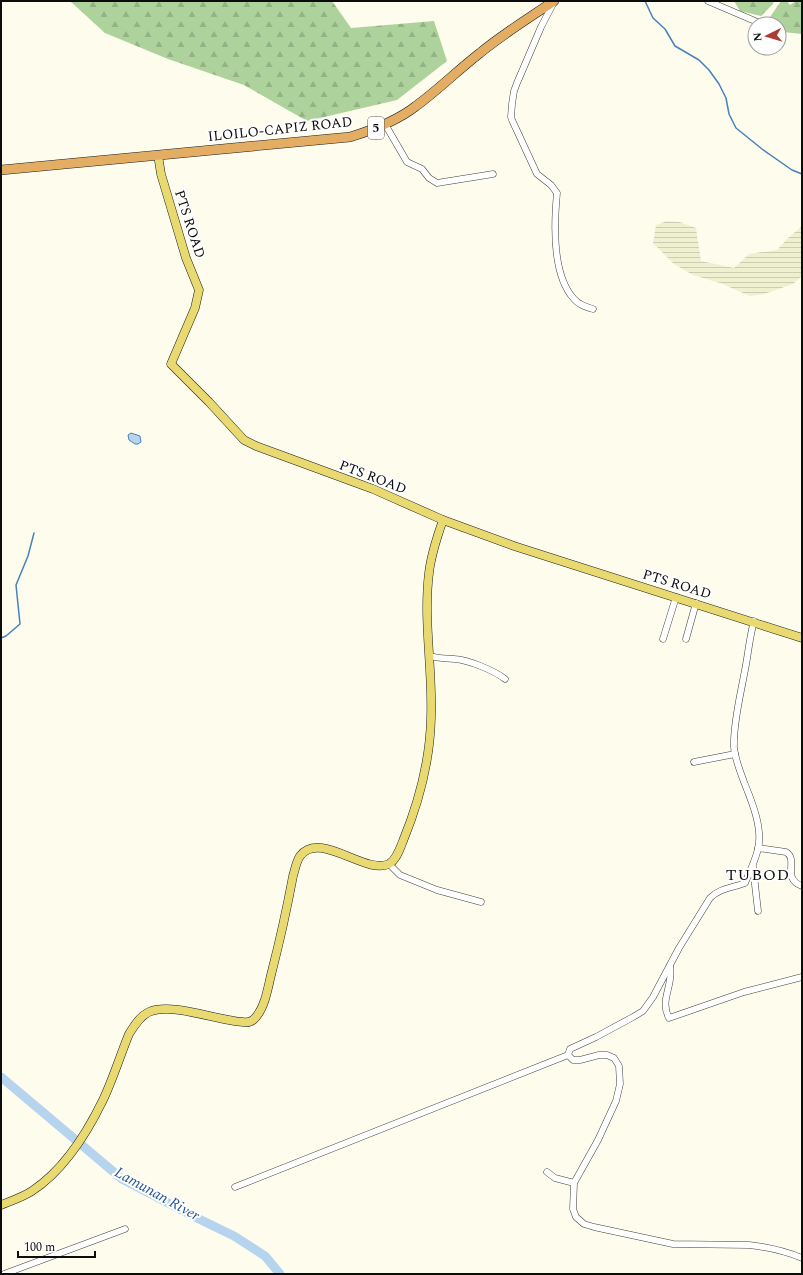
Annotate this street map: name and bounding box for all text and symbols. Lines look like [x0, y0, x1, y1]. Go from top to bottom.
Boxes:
north arrow [747, 16, 787, 56]
text: N [749, 32, 766, 42]
street label: ILOILO-CAPIZ ROAD [207, 111, 353, 147]
road number: 5 [368, 117, 384, 139]
street label: PTS ROAD [169, 187, 211, 261]
street label: PTS ROAD [336, 455, 410, 499]
street label: PTS ROAD [640, 564, 714, 604]
district label: TUBOD [726, 863, 790, 887]
water label: Lamunan River [110, 1161, 205, 1227]
scale bar [18, 1233, 95, 1259]
text: 100 m [24, 1238, 55, 1257]

